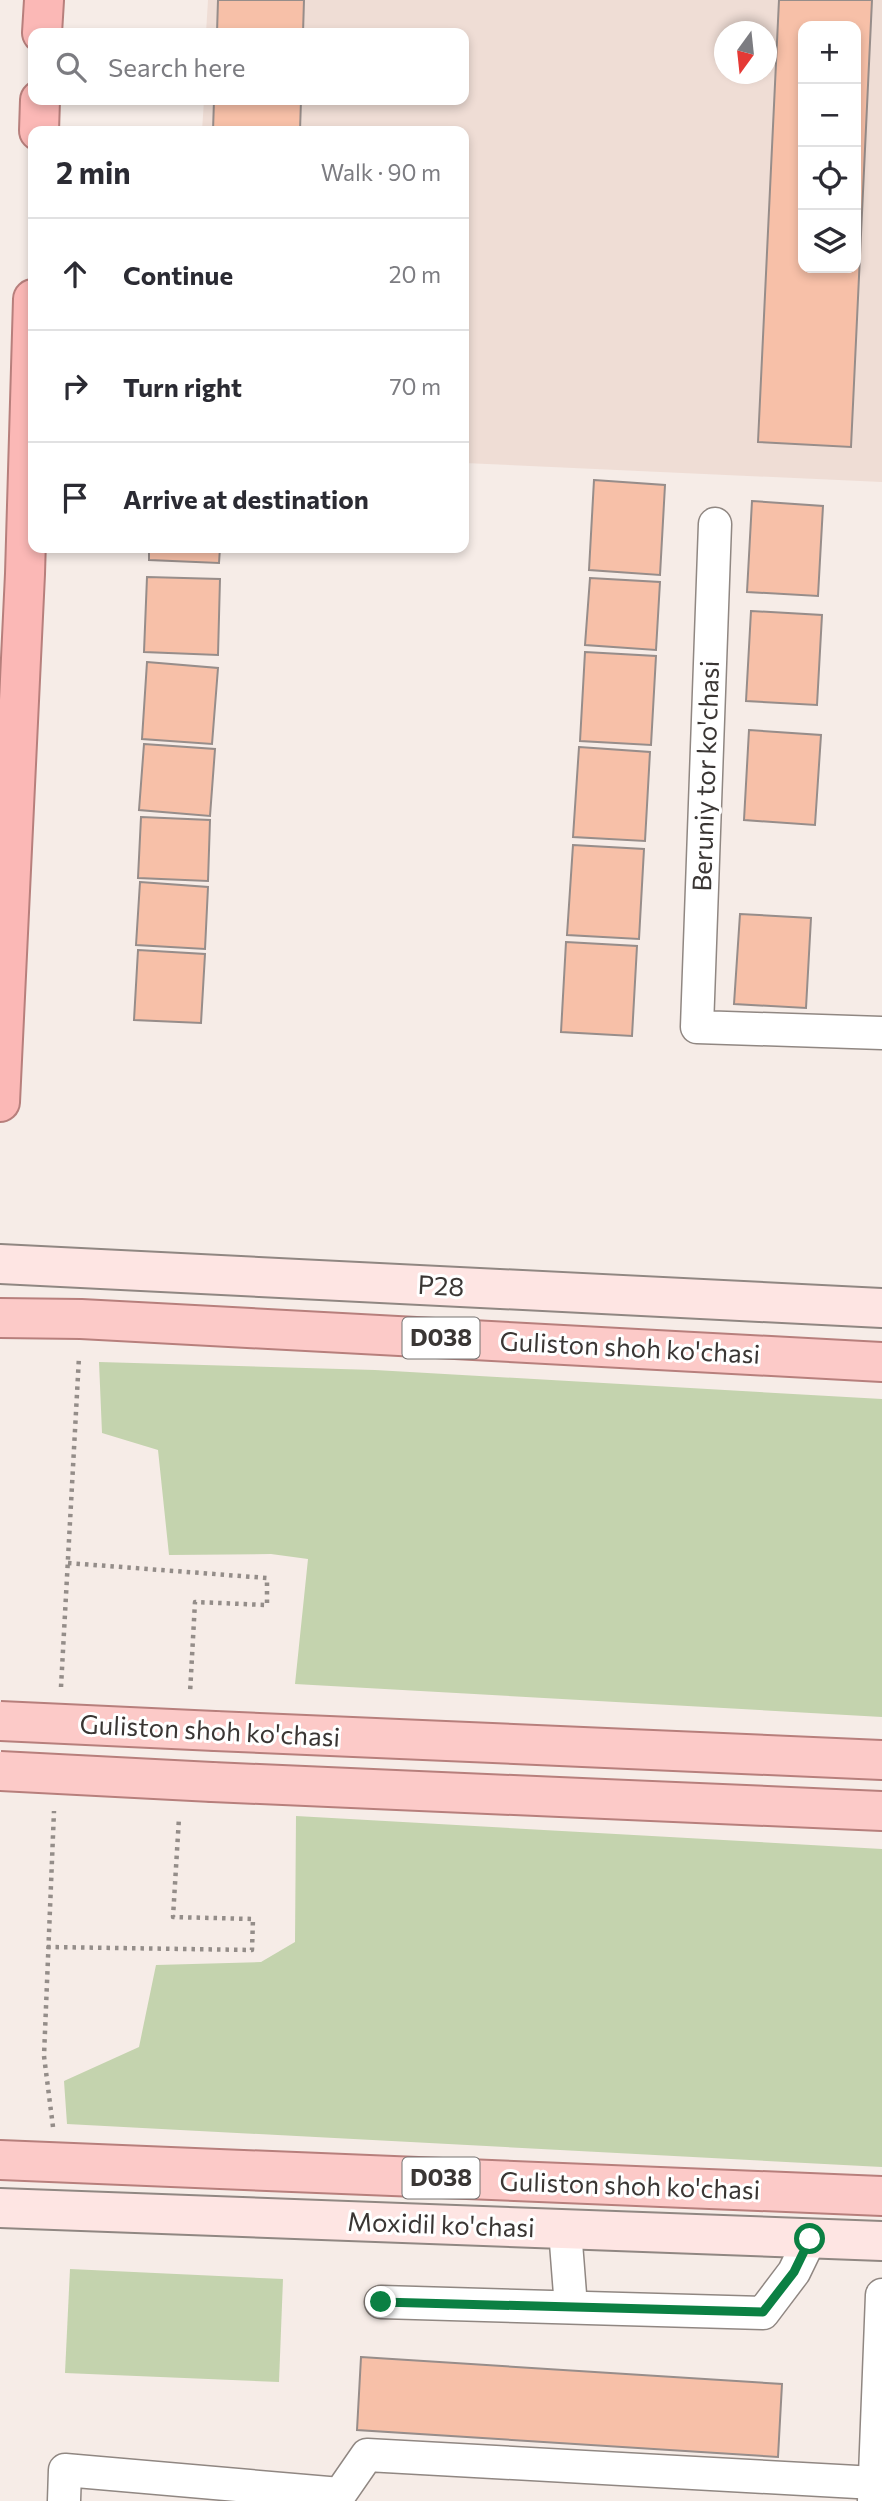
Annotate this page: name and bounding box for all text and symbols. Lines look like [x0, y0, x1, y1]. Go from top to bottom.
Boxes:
north arrow [714, 21, 777, 84]
map controls [798, 21, 861, 273]
button: + [798, 21, 861, 84]
search box [28, 28, 469, 105]
icon: search [52, 48, 90, 86]
text: Search here [108, 51, 246, 82]
button: − [798, 84, 861, 147]
button: locate [798, 147, 861, 210]
text: 2 min [56, 153, 131, 190]
text: Walk · 90 m [321, 158, 441, 186]
button: layers [798, 210, 861, 273]
icon: ahead [56, 255, 94, 293]
text: Continue [123, 259, 233, 290]
text: 20 m [389, 260, 441, 288]
icon: right [56, 367, 94, 405]
text: Turn right [123, 371, 242, 402]
text: 70 m [389, 372, 441, 400]
icon: arrive [56, 479, 94, 517]
text: Arrive at destination [123, 483, 369, 514]
street label: Beruniy tor ko'chasi [685, 660, 724, 892]
street label: Р28 [417, 1268, 465, 1301]
road number: D038 [402, 1318, 480, 1358]
street label: Guliston shoh ko'chasi [499, 1324, 761, 1369]
street label: Guliston shoh ko'chasi [79, 1707, 341, 1752]
road number: D038 [402, 2158, 480, 2199]
street label: Guliston shoh ko'chasi [499, 2164, 761, 2205]
street label: Moxidil ko'chasi [347, 2205, 535, 2242]
route start [794, 2223, 825, 2254]
route end [365, 2286, 396, 2317]

